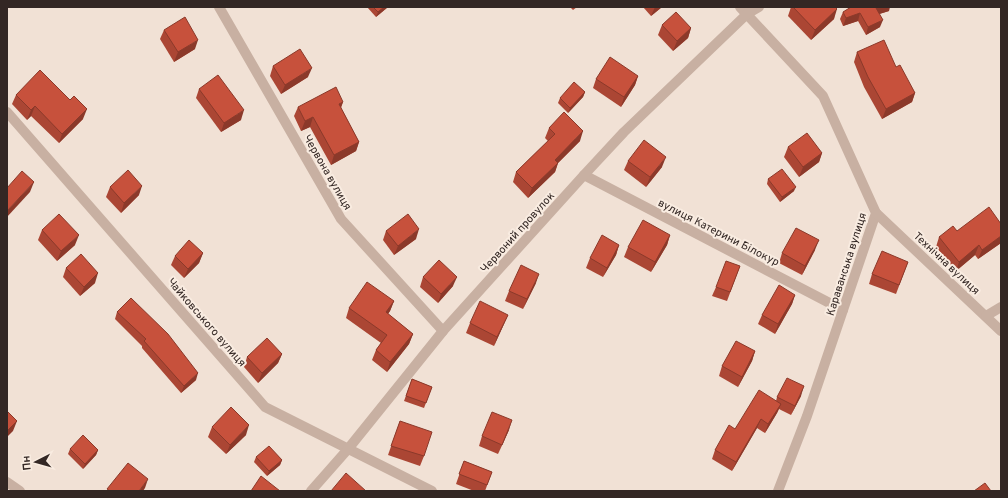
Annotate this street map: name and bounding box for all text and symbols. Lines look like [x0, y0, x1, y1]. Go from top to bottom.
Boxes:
street label: Червона вулиця [300, 132, 354, 213]
street label: Червоний провулок [478, 189, 558, 276]
street label: вулиця Катерини Білокур [655, 196, 782, 270]
street label: Караванська вулиця [824, 211, 870, 318]
street label: Технічна вулиця [910, 229, 982, 298]
street label: Чайковського вулиця [164, 275, 249, 370]
north arrow [16, 442, 56, 482]
text: Пн [19, 455, 35, 471]

